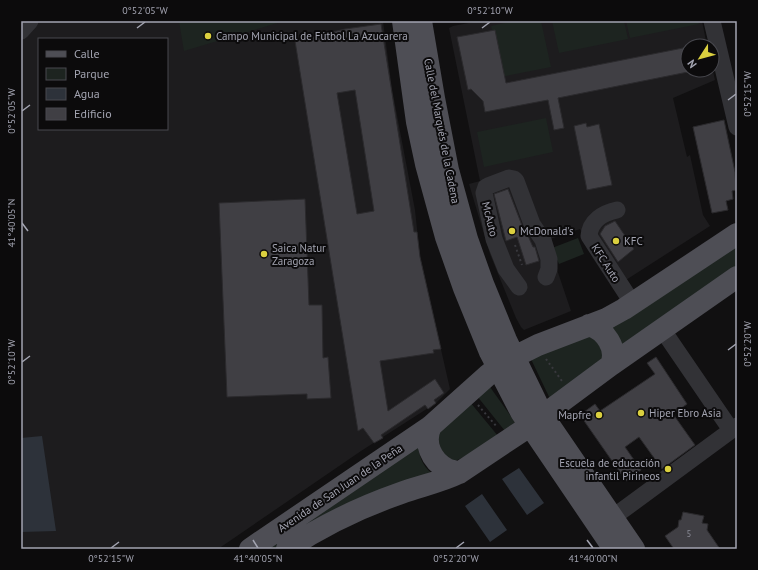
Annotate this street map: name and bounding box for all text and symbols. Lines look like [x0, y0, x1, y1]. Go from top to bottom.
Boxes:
text: 0°52'05"W [122, 4, 169, 17]
text: 0°52'10"W [467, 4, 514, 17]
place label: Campo Municipal de Fútbol La Azucarera [216, 29, 408, 43]
marker: Campo Municipal de Fútbol La Azucarera [203, 31, 213, 41]
legend [38, 38, 168, 130]
north arrow [680, 38, 720, 78]
text: Calle [74, 46, 100, 61]
street label: Calle del Marqués de la Cadena [421, 57, 463, 205]
text: N [684, 57, 700, 71]
text: Parque [74, 66, 109, 81]
text: 0°52'15"W [741, 70, 754, 117]
text: Agua [74, 86, 100, 101]
text: 0°52'05"W [5, 87, 18, 134]
text: Edificio [74, 106, 112, 121]
text: 41°40'05"N [5, 198, 18, 248]
street label: McAuto [479, 200, 501, 238]
place label: McDonald's [520, 224, 574, 238]
marker: McDonald's [507, 226, 517, 236]
place label: KFC [624, 234, 643, 248]
marker: KFC [611, 236, 621, 246]
place label: Saica Natur Zaragoza [272, 241, 326, 268]
street label: KFC Auto [589, 241, 624, 285]
marker: Saica Natur Zaragoza [259, 249, 269, 259]
text: 0°52'20"W [741, 320, 754, 367]
text: 0°52'10"W [5, 338, 18, 385]
place label: Hiper Ebro Asia [649, 406, 721, 420]
place label: Mapfre [558, 408, 591, 422]
marker: Hiper Ebro Asia [636, 408, 646, 418]
marker: Mapfre [594, 410, 604, 420]
street label: Avenida de San Juan de la Peña [275, 441, 405, 535]
place label: Escuela de educación infantil Pirineos [559, 456, 660, 483]
marker: Escuela de educación infantil Pirineos [663, 464, 673, 474]
house number: 5 [687, 528, 692, 539]
text: 0°52'15"W [88, 552, 135, 565]
text: 41°40'05"N [233, 552, 283, 565]
text: 0°52'20"W [433, 552, 480, 565]
text: 41°40'00"N [568, 552, 618, 565]

